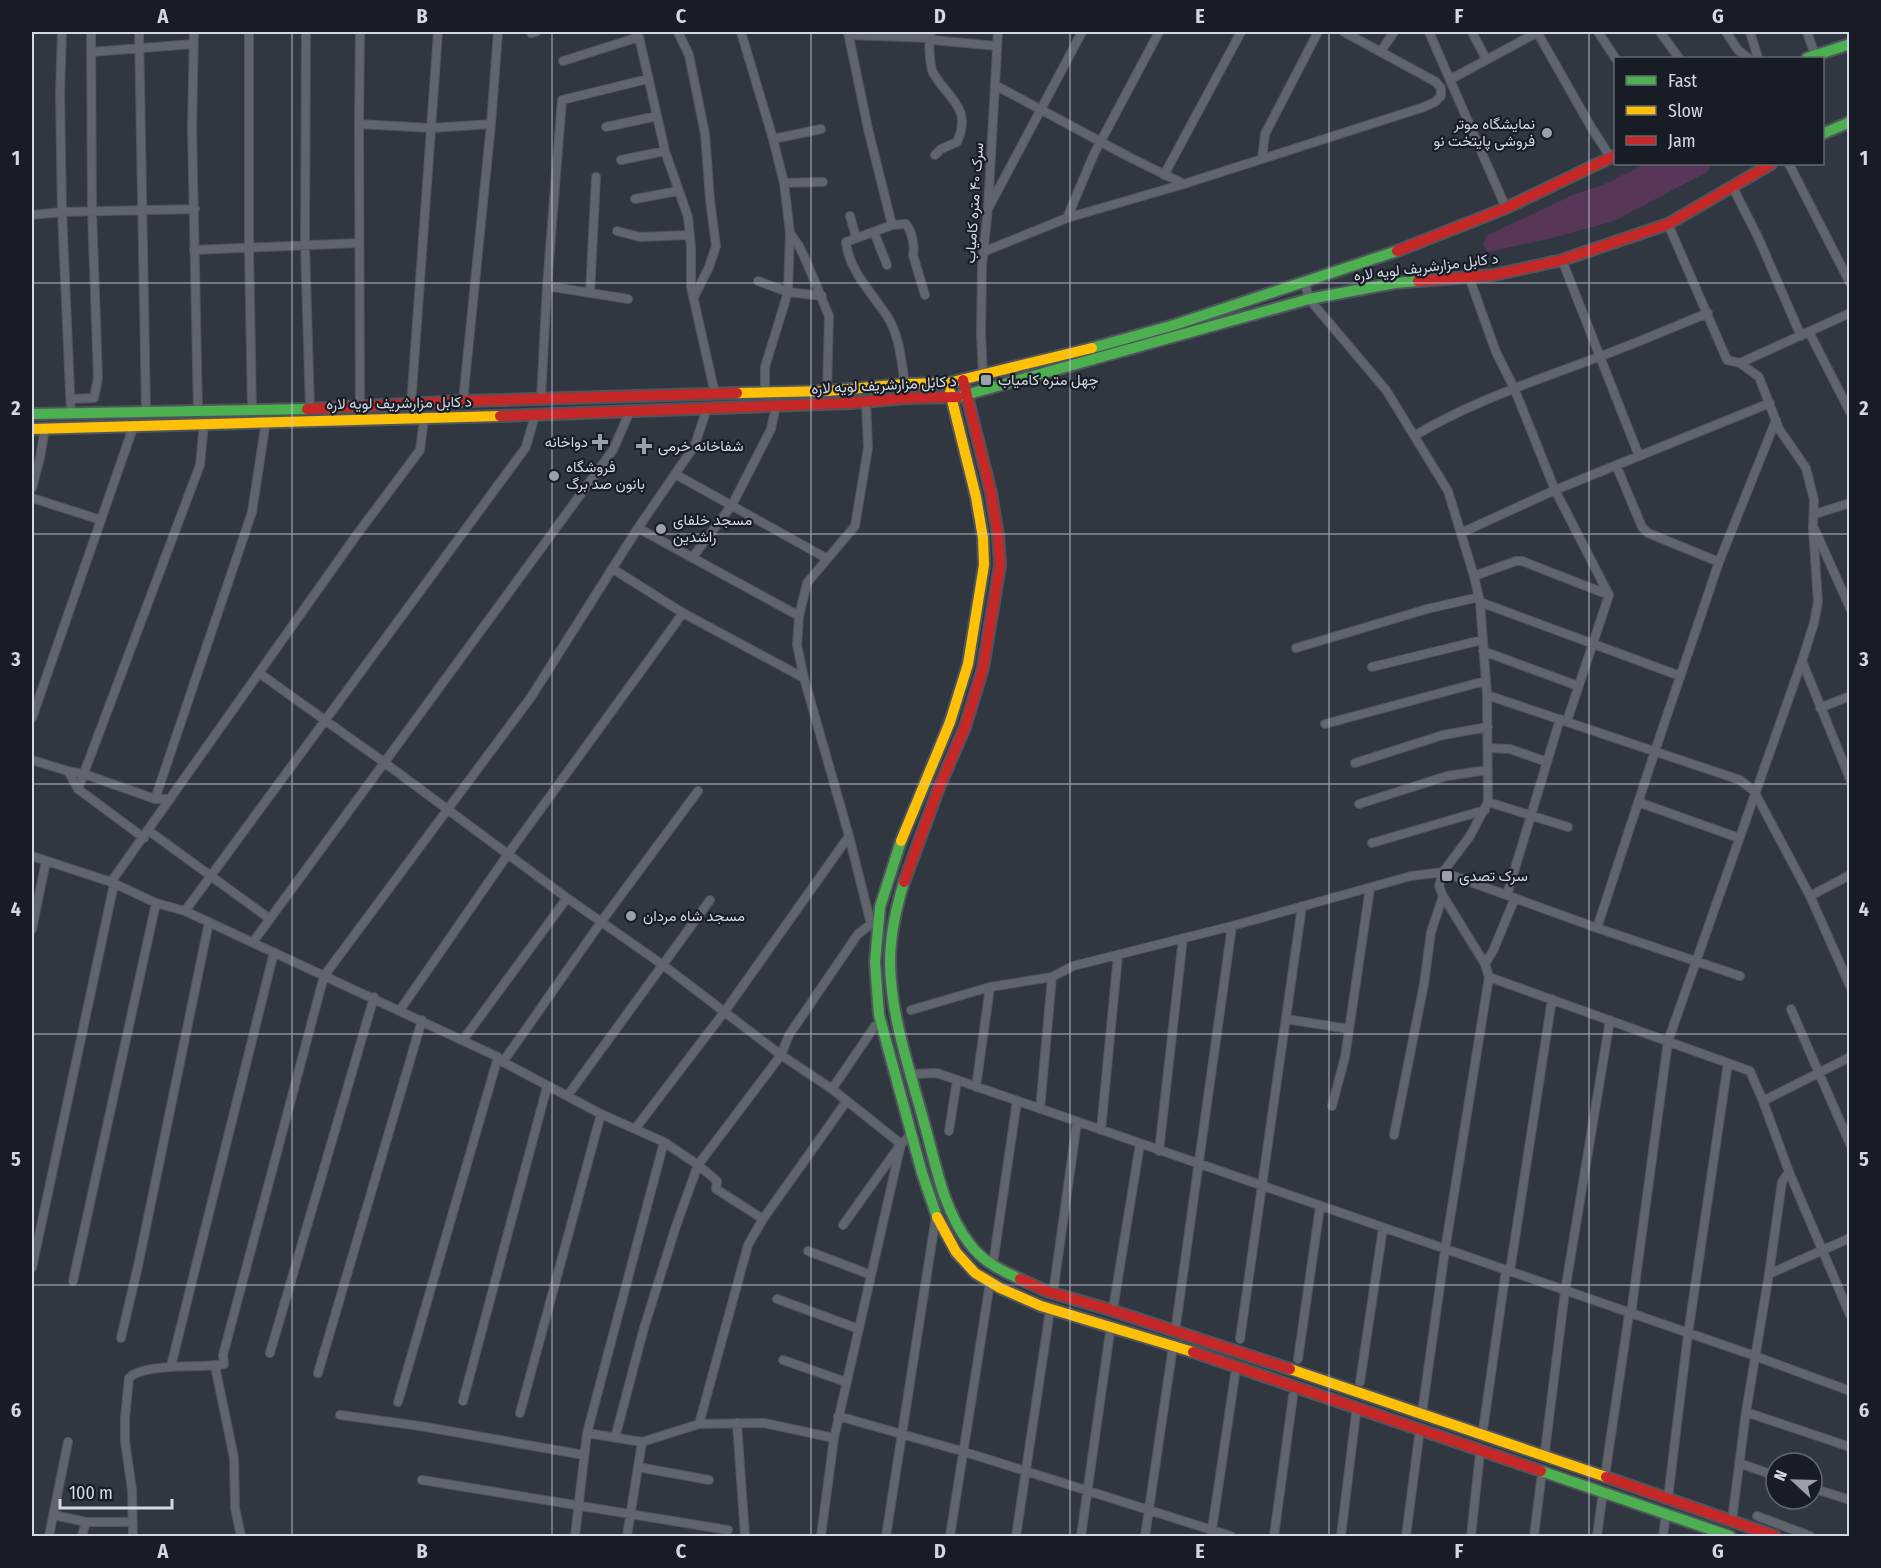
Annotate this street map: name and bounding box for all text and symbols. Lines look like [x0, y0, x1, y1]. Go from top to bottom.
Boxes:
text: A [157, 4, 170, 28]
text: B [416, 4, 428, 28]
text: C [676, 4, 687, 28]
text: D [934, 4, 946, 28]
text: E [1195, 4, 1205, 28]
text: F [1455, 4, 1464, 28]
text: G [1712, 4, 1724, 28]
legend [1614, 57, 1824, 165]
text: Fast [1668, 70, 1697, 92]
text: Slow [1668, 100, 1703, 122]
place label: نمایشگاه موتر فروشی پایتخت نو [1434, 115, 1535, 151]
marker: نمایشگاه موتر فروشی پایتخت نو [1540, 126, 1554, 140]
text: Jam [1668, 130, 1696, 152]
street label: سرک ۴۰ متره کامیاب [961, 142, 987, 264]
text: 1 [12, 146, 20, 170]
text: 1 [1860, 146, 1868, 170]
street label: د کابل مزارشریف لویه لاره [1353, 249, 1499, 285]
place label: چهل متره کامیاب [998, 371, 1099, 390]
street label: د کابل مزارشریف لویه لاره [811, 372, 957, 398]
marker: چهل متره کامیاب [979, 373, 993, 387]
street label: د کابل مزارشریف لویه لاره [326, 393, 472, 413]
text: 2 [10, 396, 21, 420]
text: 2 [1858, 396, 1869, 420]
place label: دواخانه [545, 433, 588, 451]
marker: دواخانه [593, 435, 607, 449]
marker: شفاخانه خرمی [635, 437, 653, 455]
place label: شفاخانه خرمی [658, 437, 744, 456]
place label: فروشگاه بانون صد برگ [566, 458, 645, 493]
marker: فروشگاه بانون صد برگ [547, 469, 561, 483]
place label: مسجد خلفای راشدین [673, 511, 752, 547]
marker: مسجد خلفای راشدین [654, 522, 668, 536]
text: 3 [10, 647, 21, 671]
text: 3 [1858, 647, 1869, 671]
place label: سرک تصدی [1459, 867, 1528, 886]
marker: سرک تصدی [1440, 869, 1454, 883]
text: 4 [11, 897, 21, 921]
text: 4 [1859, 897, 1869, 921]
place label: مسجد شاه مردان [643, 907, 745, 925]
marker: مسجد شاه مردان [624, 909, 638, 923]
text: 5 [11, 1147, 21, 1171]
text: 5 [1859, 1147, 1869, 1171]
text: 6 [11, 1398, 21, 1422]
text: 6 [1859, 1398, 1869, 1422]
north arrow [1764, 1451, 1824, 1511]
text: N [1770, 1468, 1791, 1484]
scale bar [60, 1472, 172, 1510]
text: 100 m [69, 1482, 113, 1504]
text: A [157, 1539, 170, 1563]
text: B [416, 1539, 428, 1563]
text: C [676, 1539, 687, 1563]
text: D [934, 1539, 946, 1563]
text: E [1195, 1539, 1205, 1563]
text: F [1455, 1539, 1464, 1563]
text: G [1712, 1539, 1724, 1563]

